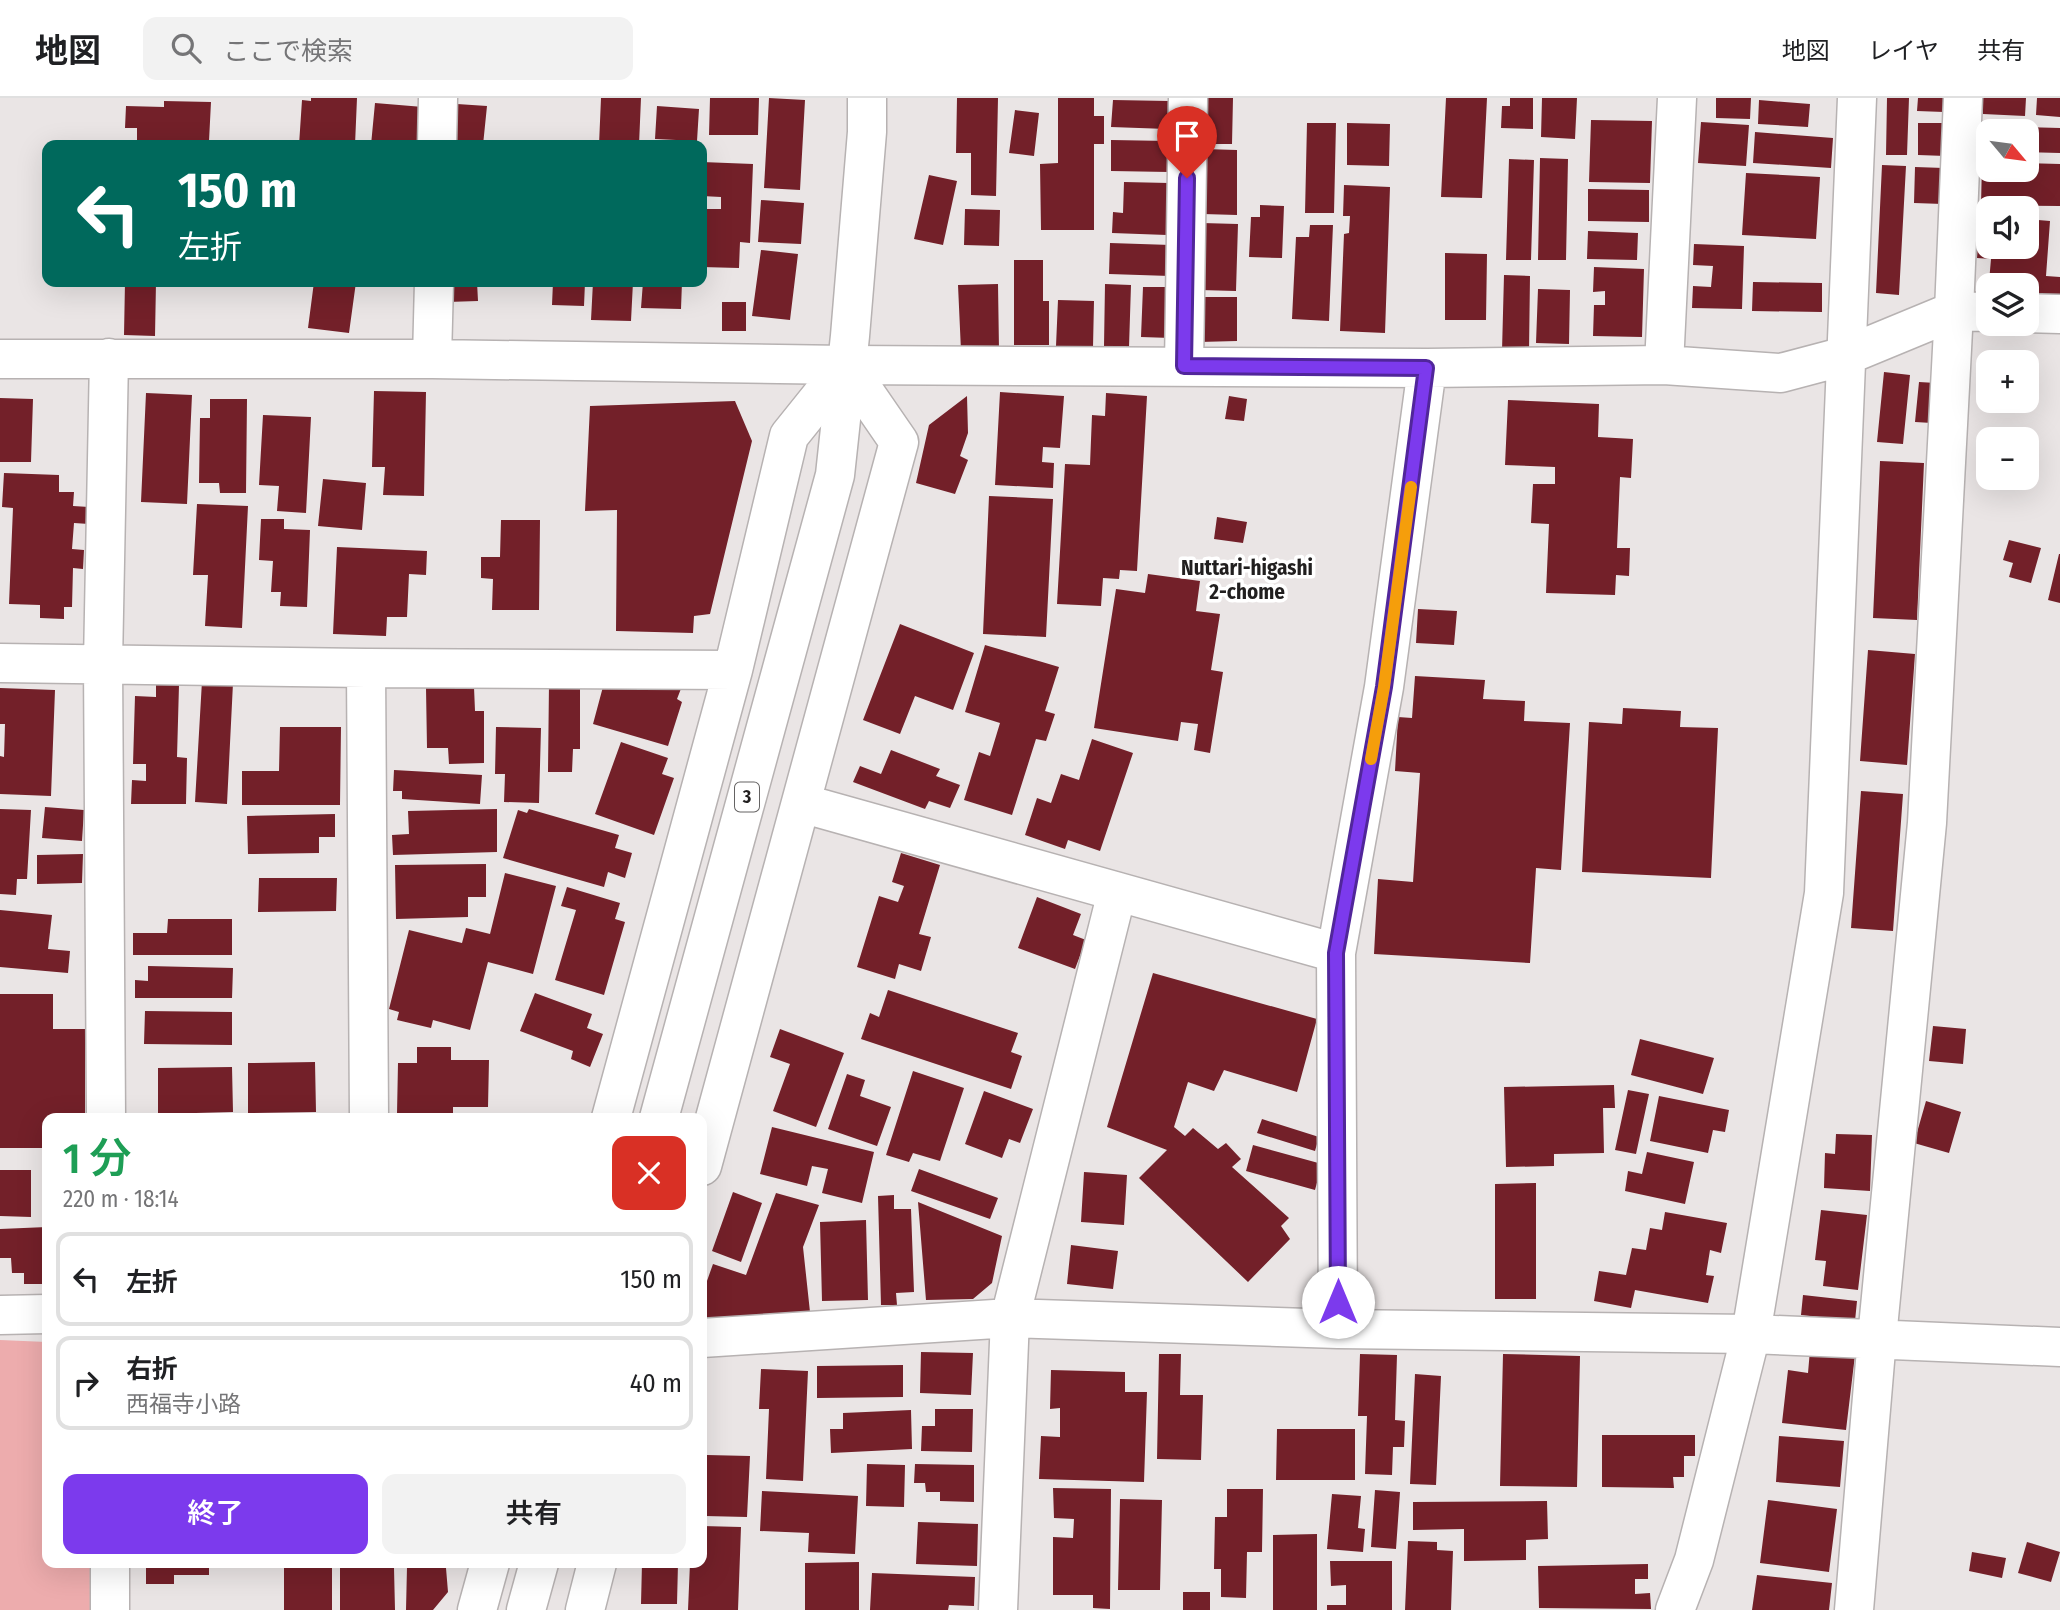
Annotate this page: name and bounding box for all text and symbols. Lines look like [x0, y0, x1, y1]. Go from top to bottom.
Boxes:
search box [143, 17, 633, 80]
icon: search [167, 29, 205, 67]
text: 地図 [35, 31, 101, 71]
text: ここで検索 [223, 36, 353, 67]
text: 地図 [1782, 37, 1830, 65]
text: レイヤ [1868, 37, 1939, 65]
text: 共有 [1977, 37, 2025, 65]
pin [1157, 106, 1217, 178]
icon: arrive [1168, 117, 1206, 155]
north arrow [1976, 119, 2039, 182]
map controls [1976, 119, 2039, 490]
text: 150 m [178, 161, 297, 220]
icon: left [63, 168, 154, 259]
button: sound [1976, 196, 2039, 259]
text: 左折 [178, 228, 242, 266]
button: layers [1976, 273, 2039, 336]
button: + [1976, 350, 2039, 413]
button: − [1976, 427, 2039, 490]
district label: Nuttari-higashi 2-chome [1181, 555, 1313, 605]
road number: 3 [735, 782, 759, 812]
text: 1 分 [63, 1134, 132, 1184]
button: close [612, 1136, 686, 1210]
text: 220 m · 18:14 [63, 1185, 179, 1213]
icon: left [67, 1260, 105, 1298]
text: 150 m [620, 1264, 682, 1295]
position arrow [1301, 1265, 1375, 1339]
text: 左折 [126, 1267, 178, 1298]
text: 右折 [126, 1354, 178, 1385]
icon: right [67, 1364, 105, 1402]
text: 40 m [630, 1368, 682, 1399]
text: 西福寺小路 [126, 1390, 241, 1418]
button: 終了 [63, 1474, 368, 1554]
button: 共有 [382, 1474, 686, 1554]

